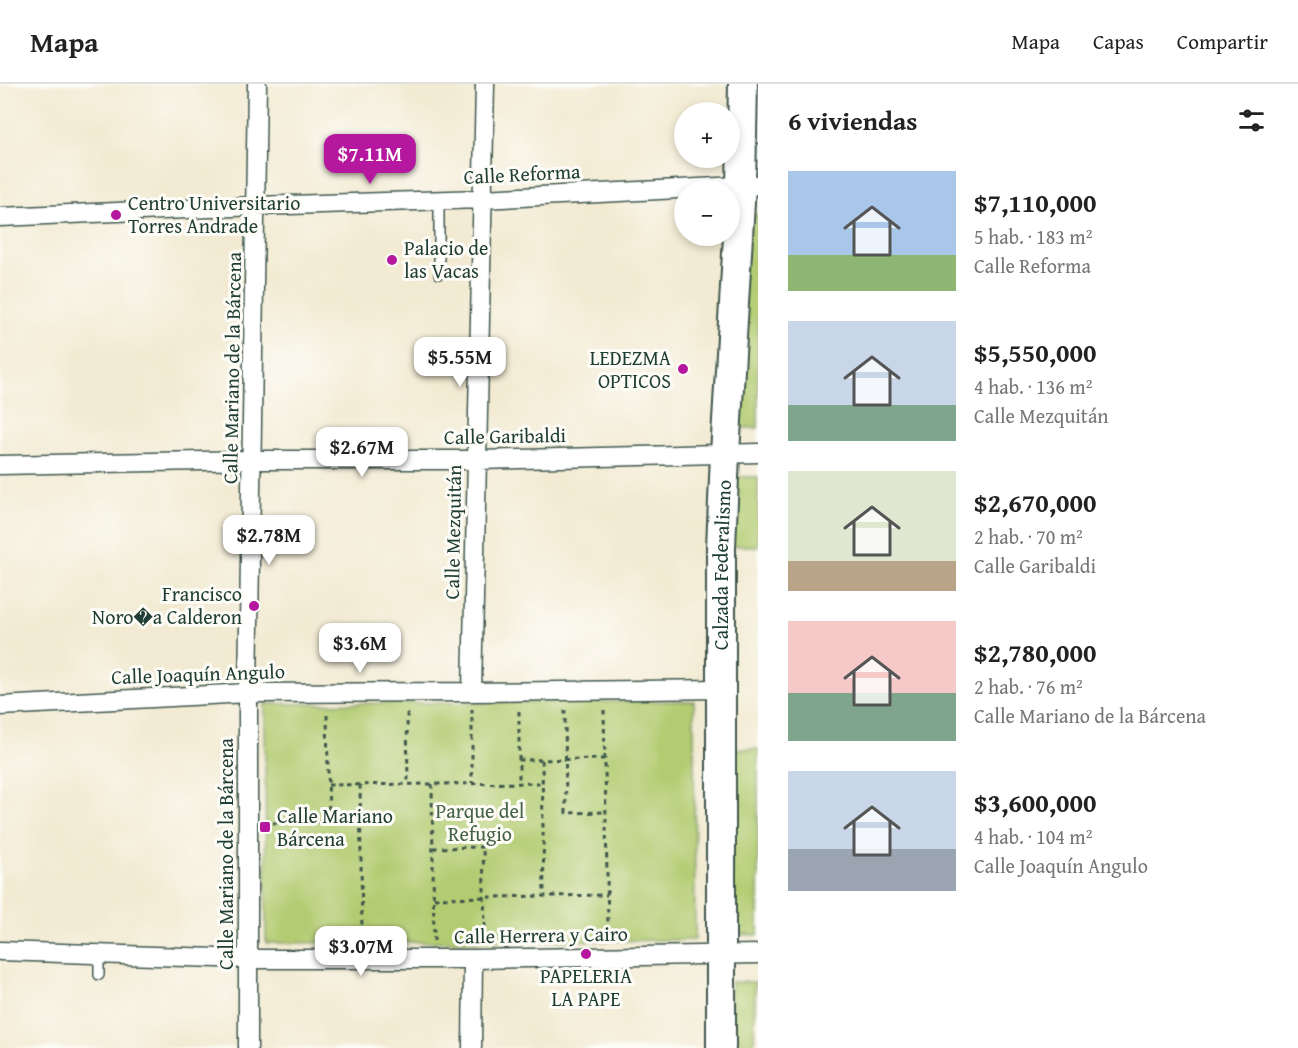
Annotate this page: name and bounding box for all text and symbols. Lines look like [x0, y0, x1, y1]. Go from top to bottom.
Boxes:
text: Mapa [30, 21, 99, 62]
text: Mapa [1011, 26, 1060, 57]
text: Capas [1093, 26, 1144, 57]
text: Compartir [1177, 26, 1268, 57]
text: 6 viviendas [788, 101, 918, 140]
map controls [674, 102, 740, 246]
button: + [674, 102, 740, 168]
icon: filters [1235, 104, 1268, 137]
pin: $7.11M [321, 134, 419, 185]
text: $7.11M [338, 139, 402, 168]
street label: Calle Reforma [463, 156, 582, 191]
button: − [674, 180, 740, 246]
text: $7,110,000 [974, 183, 1096, 222]
place label: Centro Universitario Torres Andrade [128, 188, 300, 240]
icon: home [836, 195, 908, 267]
marker: Centro Universitario Torres Andrade [109, 208, 123, 222]
text: 5 hab. · 183 m² [974, 222, 1092, 251]
place label: Palacio de las Vacas [404, 233, 488, 285]
street label: Calle Mariano de la Bárcena [215, 251, 248, 484]
text: Calle Reforma [974, 251, 1091, 280]
marker: Palacio de las Vacas [385, 253, 399, 267]
text: $5,550,000 [974, 333, 1096, 372]
pin: $5.55M [411, 337, 509, 388]
text: $5.55M [428, 342, 492, 371]
place label: LEDEZMA OPTICOS [590, 343, 671, 395]
icon: home [836, 345, 908, 417]
marker: LEDEZMA OPTICOS [676, 362, 690, 376]
text: 4 hab. · 136 m² [974, 372, 1092, 401]
text: Calle Mezquitán [974, 401, 1109, 430]
street label: Calle Garibaldi [444, 420, 567, 451]
pin: $2.67M [313, 427, 411, 478]
text: $2.67M [330, 432, 394, 461]
street label: Calle Mezquitán [437, 464, 468, 600]
street label: Calzada Federalismo [706, 479, 738, 650]
text: $2,670,000 [974, 483, 1096, 522]
icon: home [836, 495, 908, 567]
pin: $2.78M [220, 515, 318, 566]
text: $2.78M [237, 520, 301, 549]
text: 2 hab. · 70 m² [974, 522, 1083, 551]
text: Calle Garibaldi [974, 551, 1096, 580]
place label: Francisco Noro�a Calderon [92, 579, 242, 631]
marker: Francisco Noro�a Calderon [247, 599, 261, 613]
pin: $3.6M [318, 623, 402, 674]
text: $3.6M [333, 628, 387, 657]
text: $2,780,000 [974, 633, 1096, 672]
icon: home [836, 645, 908, 717]
street label: Calle Joaquín Angulo [111, 656, 285, 691]
text: 2 hab. · 76 m² [974, 672, 1083, 701]
text: Calle Mariano de la Bárcena [974, 701, 1206, 730]
street label: Calle Mariano de la Bárcena [211, 737, 240, 970]
text: $3,600,000 [974, 783, 1096, 822]
icon: home [836, 795, 908, 867]
park label: Parque del Refugio [436, 796, 525, 848]
place label: Calle Mariano Bárcena [277, 801, 393, 853]
marker: Calle Mariano Bárcena [258, 820, 272, 834]
text: 4 hab. · 104 m² [974, 822, 1092, 851]
text: Calle Joaquín Angulo [974, 851, 1148, 880]
street label: Calle Herrera y Cairo [454, 918, 628, 951]
pin: $3.07M [312, 926, 410, 977]
text: $3.07M [329, 931, 393, 960]
marker: PAPELERIA LA PAPE [579, 947, 593, 961]
place label: PAPELERIA LA PAPE [540, 961, 632, 1013]

